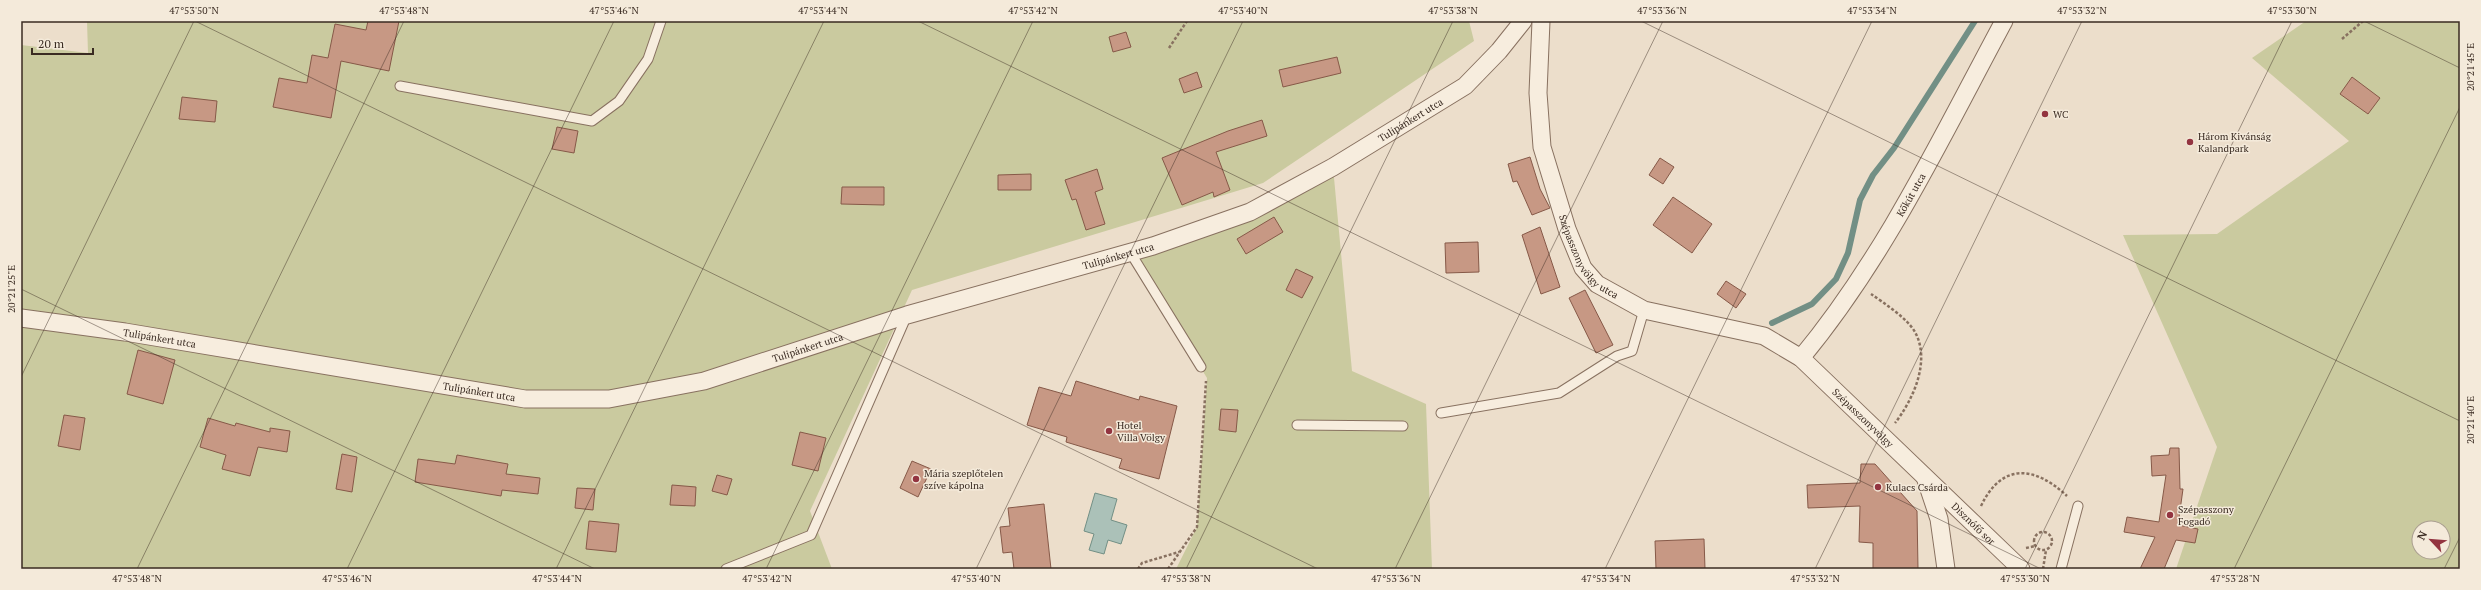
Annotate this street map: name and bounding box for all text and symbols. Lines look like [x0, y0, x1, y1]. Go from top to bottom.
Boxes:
text: 47°53'50"N [169, 4, 219, 17]
text: 47°53'48"N [379, 4, 429, 17]
text: 47°53'46"N [589, 4, 639, 17]
text: 47°53'44"N [798, 4, 848, 17]
text: 47°53'42"N [1008, 4, 1058, 17]
text: 47°53'40"N [1218, 4, 1268, 17]
text: 47°53'38"N [1428, 4, 1478, 17]
text: 47°53'36"N [1637, 4, 1687, 17]
text: 47°53'34"N [1847, 4, 1897, 17]
text: 47°53'32"N [2057, 4, 2107, 17]
text: 47°53'30"N [2267, 4, 2317, 17]
scale bar [32, 30, 93, 56]
text: 20 m [38, 36, 65, 51]
text: 20°21'45"E [2464, 43, 2477, 91]
street label: Tulipánkert utca [1376, 95, 1445, 145]
place label: WC [2053, 108, 2068, 121]
marker: WC [2040, 109, 2050, 119]
place label: Három Kivánság Kalandpark [2198, 130, 2272, 155]
marker: Három Kivánság Kalandpark [2185, 137, 2195, 147]
street label: Kőkút utca [1894, 171, 1929, 219]
street label: Szépasszonyvölgy utca [1556, 213, 1620, 301]
street label: Tulipánkert utca [1081, 240, 1156, 272]
text: 20°21'25"E [5, 265, 18, 313]
street label: Tulipánkert utca [122, 326, 197, 351]
street label: Tulipánkert utca [771, 330, 845, 365]
street label: Tulipánkert utca [442, 379, 516, 404]
street label: Szépasszonyvölgy [1829, 386, 1897, 451]
text: 20°21'40"E [2464, 396, 2477, 444]
place label: Hotel Villa Völgy [1117, 419, 1166, 444]
marker: Hotel Villa Völgy [1104, 426, 1114, 436]
place label: Mária szeplőtelen szíve kápolna [924, 467, 1003, 492]
marker: Mária szeplőtelen szíve kápolna [911, 474, 921, 484]
place label: Kulacs Csárda [1886, 481, 1948, 494]
marker: Kulacs Csárda [1873, 482, 1883, 492]
street label: Disznófő sor [1949, 500, 1998, 548]
place label: Szépasszony Fogadó [2178, 503, 2235, 528]
marker: Szépasszony Fogadó [2165, 510, 2175, 520]
north arrow [2411, 520, 2451, 560]
text: N [2414, 528, 2430, 542]
text: 47°53'48"N [112, 572, 162, 585]
text: 47°53'46"N [322, 572, 372, 585]
text: 47°53'44"N [532, 572, 582, 585]
text: 47°53'42"N [742, 572, 792, 585]
text: 47°53'40"N [951, 572, 1001, 585]
text: 47°53'38"N [1161, 572, 1211, 585]
text: 47°53'36"N [1371, 572, 1421, 585]
text: 47°53'34"N [1581, 572, 1631, 585]
text: 47°53'32"N [1790, 572, 1840, 585]
text: 47°53'30"N [2000, 572, 2050, 585]
text: 47°53'28"N [2210, 572, 2260, 585]

